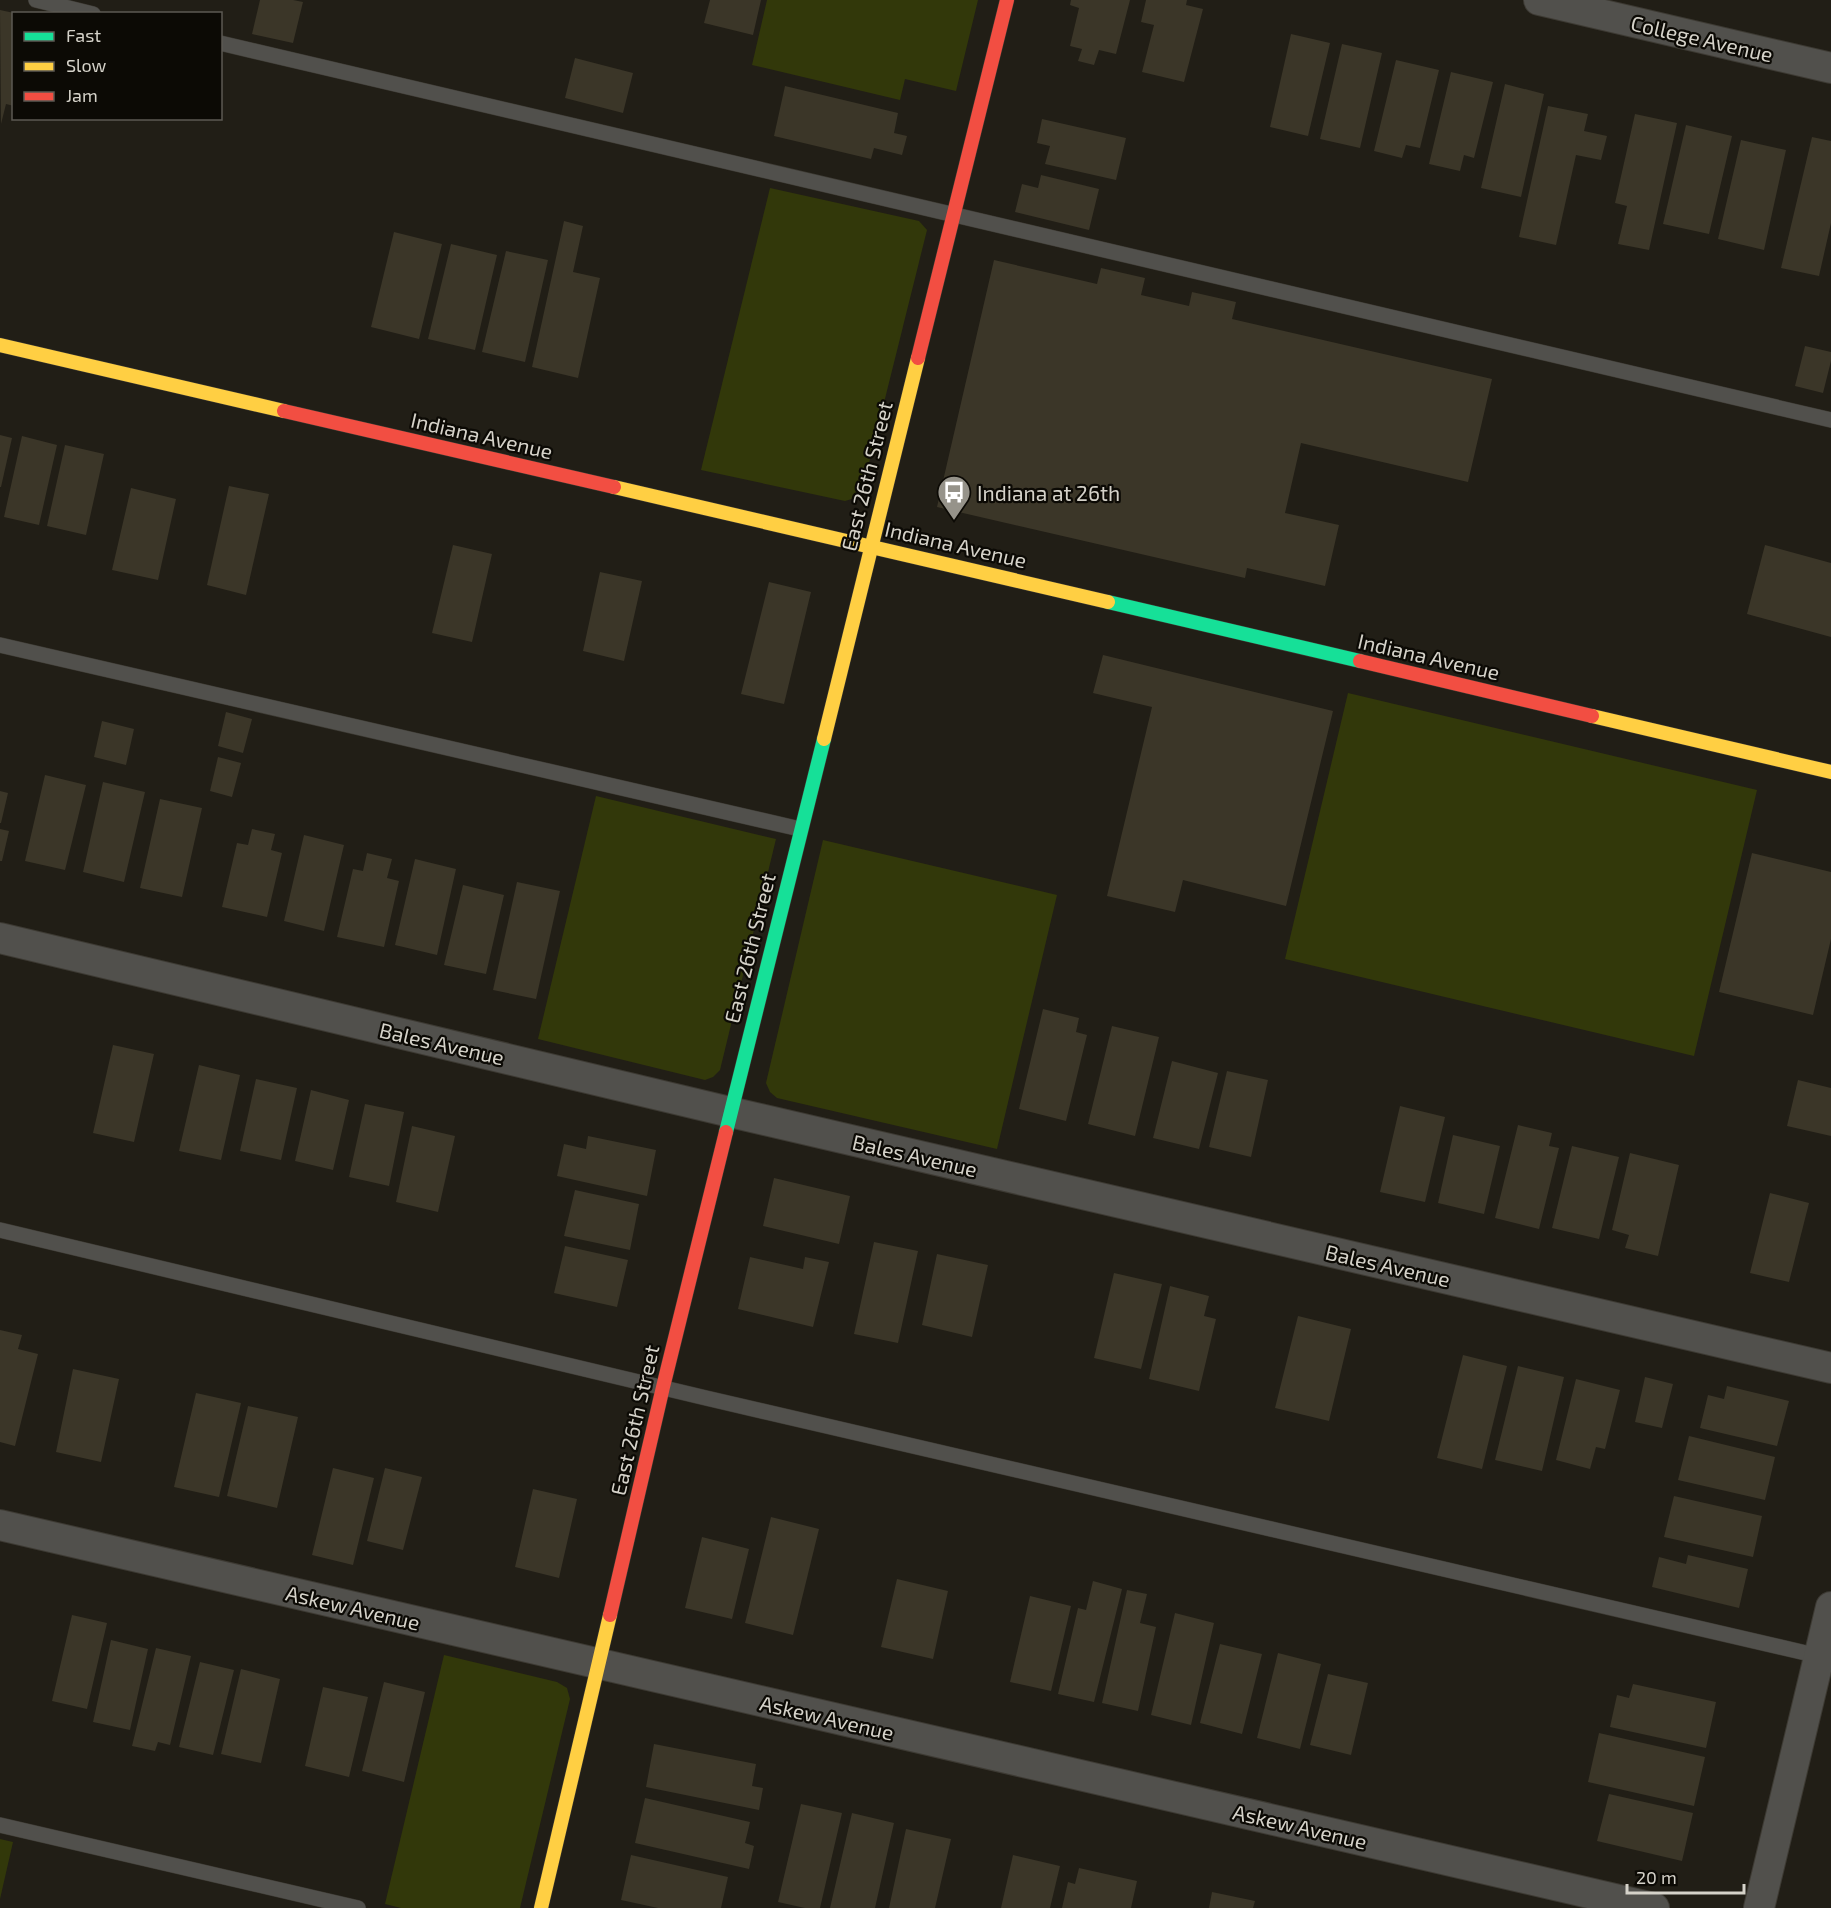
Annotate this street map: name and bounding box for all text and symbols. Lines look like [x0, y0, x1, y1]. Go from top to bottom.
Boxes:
street label: College Avenue [1628, 9, 1776, 67]
legend [12, 12, 222, 120]
text: Fast [66, 24, 101, 46]
text: Slow [66, 54, 107, 76]
text: Jam [66, 84, 98, 106]
street label: East 26th Street [835, 398, 897, 554]
street label: Indiana Avenue [409, 407, 555, 463]
bus stop icon: Indiana at 26th [936, 474, 972, 521]
place label: Indiana at 26th [977, 480, 1120, 505]
street label: Indiana Avenue [883, 516, 1029, 572]
street label: Indiana Avenue [1356, 628, 1502, 684]
street label: East 26th Street [718, 870, 780, 1026]
street label: Bales Avenue [377, 1017, 507, 1069]
street label: Bales Avenue [850, 1129, 980, 1181]
street label: Bales Avenue [1323, 1239, 1453, 1291]
street label: East 26th Street [605, 1342, 663, 1498]
street label: Askew Avenue [284, 1579, 422, 1635]
street label: Askew Avenue [758, 1689, 896, 1745]
street label: Askew Avenue [1231, 1798, 1369, 1854]
scale bar [1627, 1857, 1744, 1895]
text: 20 m [1636, 1866, 1677, 1888]

